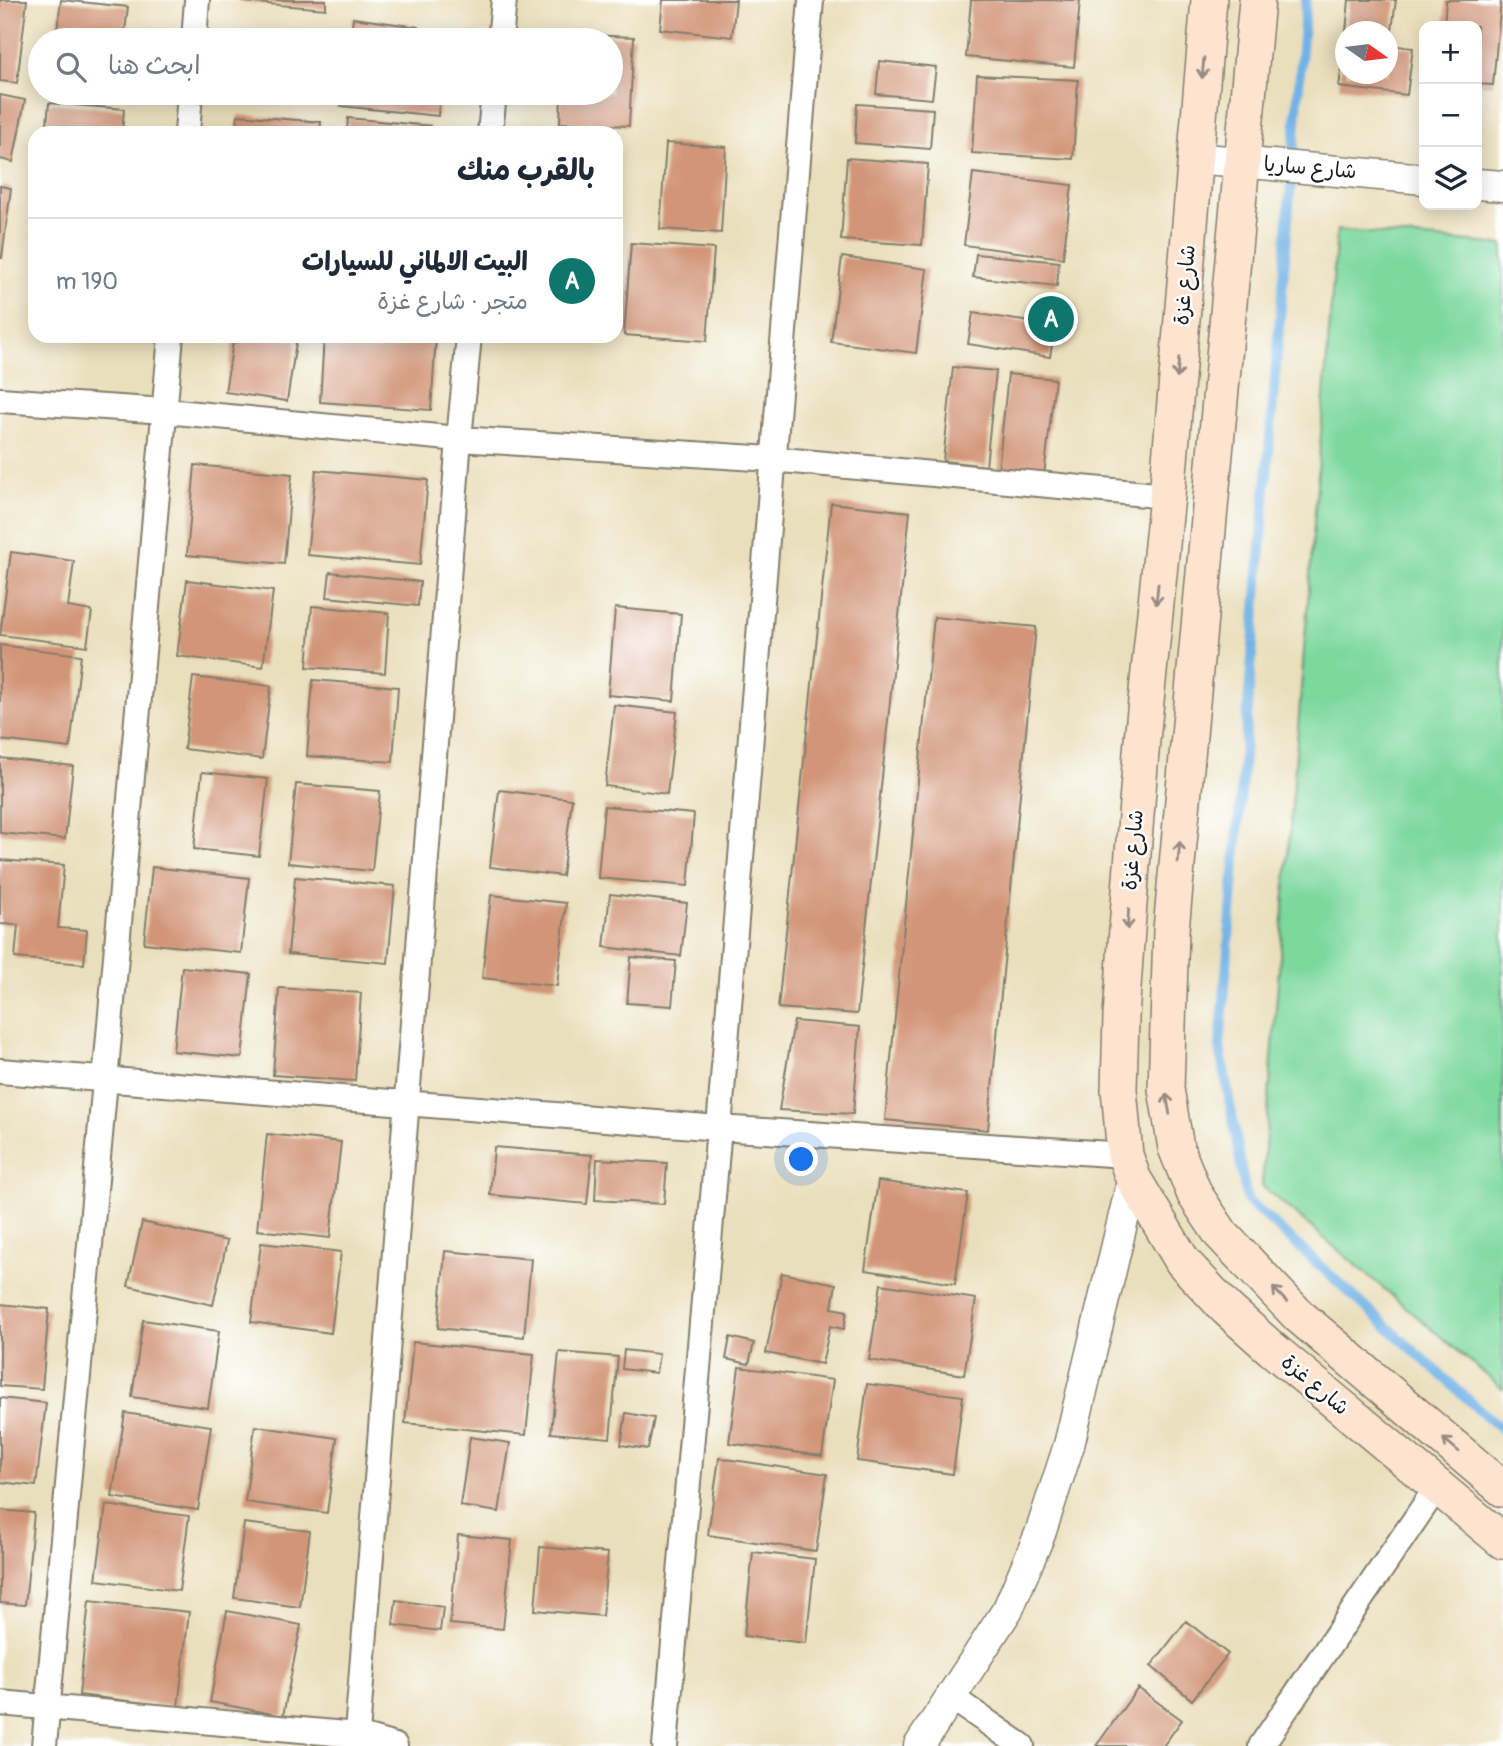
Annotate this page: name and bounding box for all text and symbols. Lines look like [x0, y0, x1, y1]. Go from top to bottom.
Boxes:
north arrow [1335, 21, 1398, 84]
map controls [1419, 21, 1482, 210]
button: + [1419, 21, 1482, 84]
search box [28, 28, 623, 105]
icon: search [52, 48, 90, 86]
text: ابحث هنا [108, 50, 201, 82]
one-way arrow [1196, 56, 1209, 79]
button: − [1419, 84, 1482, 147]
button: layers [1419, 147, 1482, 210]
street label: شارع ساريا [1262, 150, 1358, 187]
text: بالقرب منك [457, 152, 595, 189]
street label: شارع غزة [1168, 244, 1203, 326]
text: البيت الالماني للسيارات [302, 246, 528, 278]
text: 190 m [56, 267, 118, 296]
text: A [565, 267, 579, 296]
text: متجر · شارع غزة [377, 287, 528, 316]
pin: A [1028, 293, 1074, 345]
one-way arrow [1171, 356, 1184, 379]
one-way arrow [1150, 583, 1163, 605]
street label: شارع غزة [1116, 809, 1151, 891]
one-way arrow [1173, 842, 1186, 864]
one-way arrow [1121, 907, 1134, 929]
one-way arrow [1161, 1093, 1174, 1116]
your location [784, 1142, 818, 1176]
one-way arrow [1271, 1287, 1288, 1304]
street label: شارع غزة [1275, 1349, 1355, 1422]
one-way arrow [1442, 1437, 1460, 1453]

